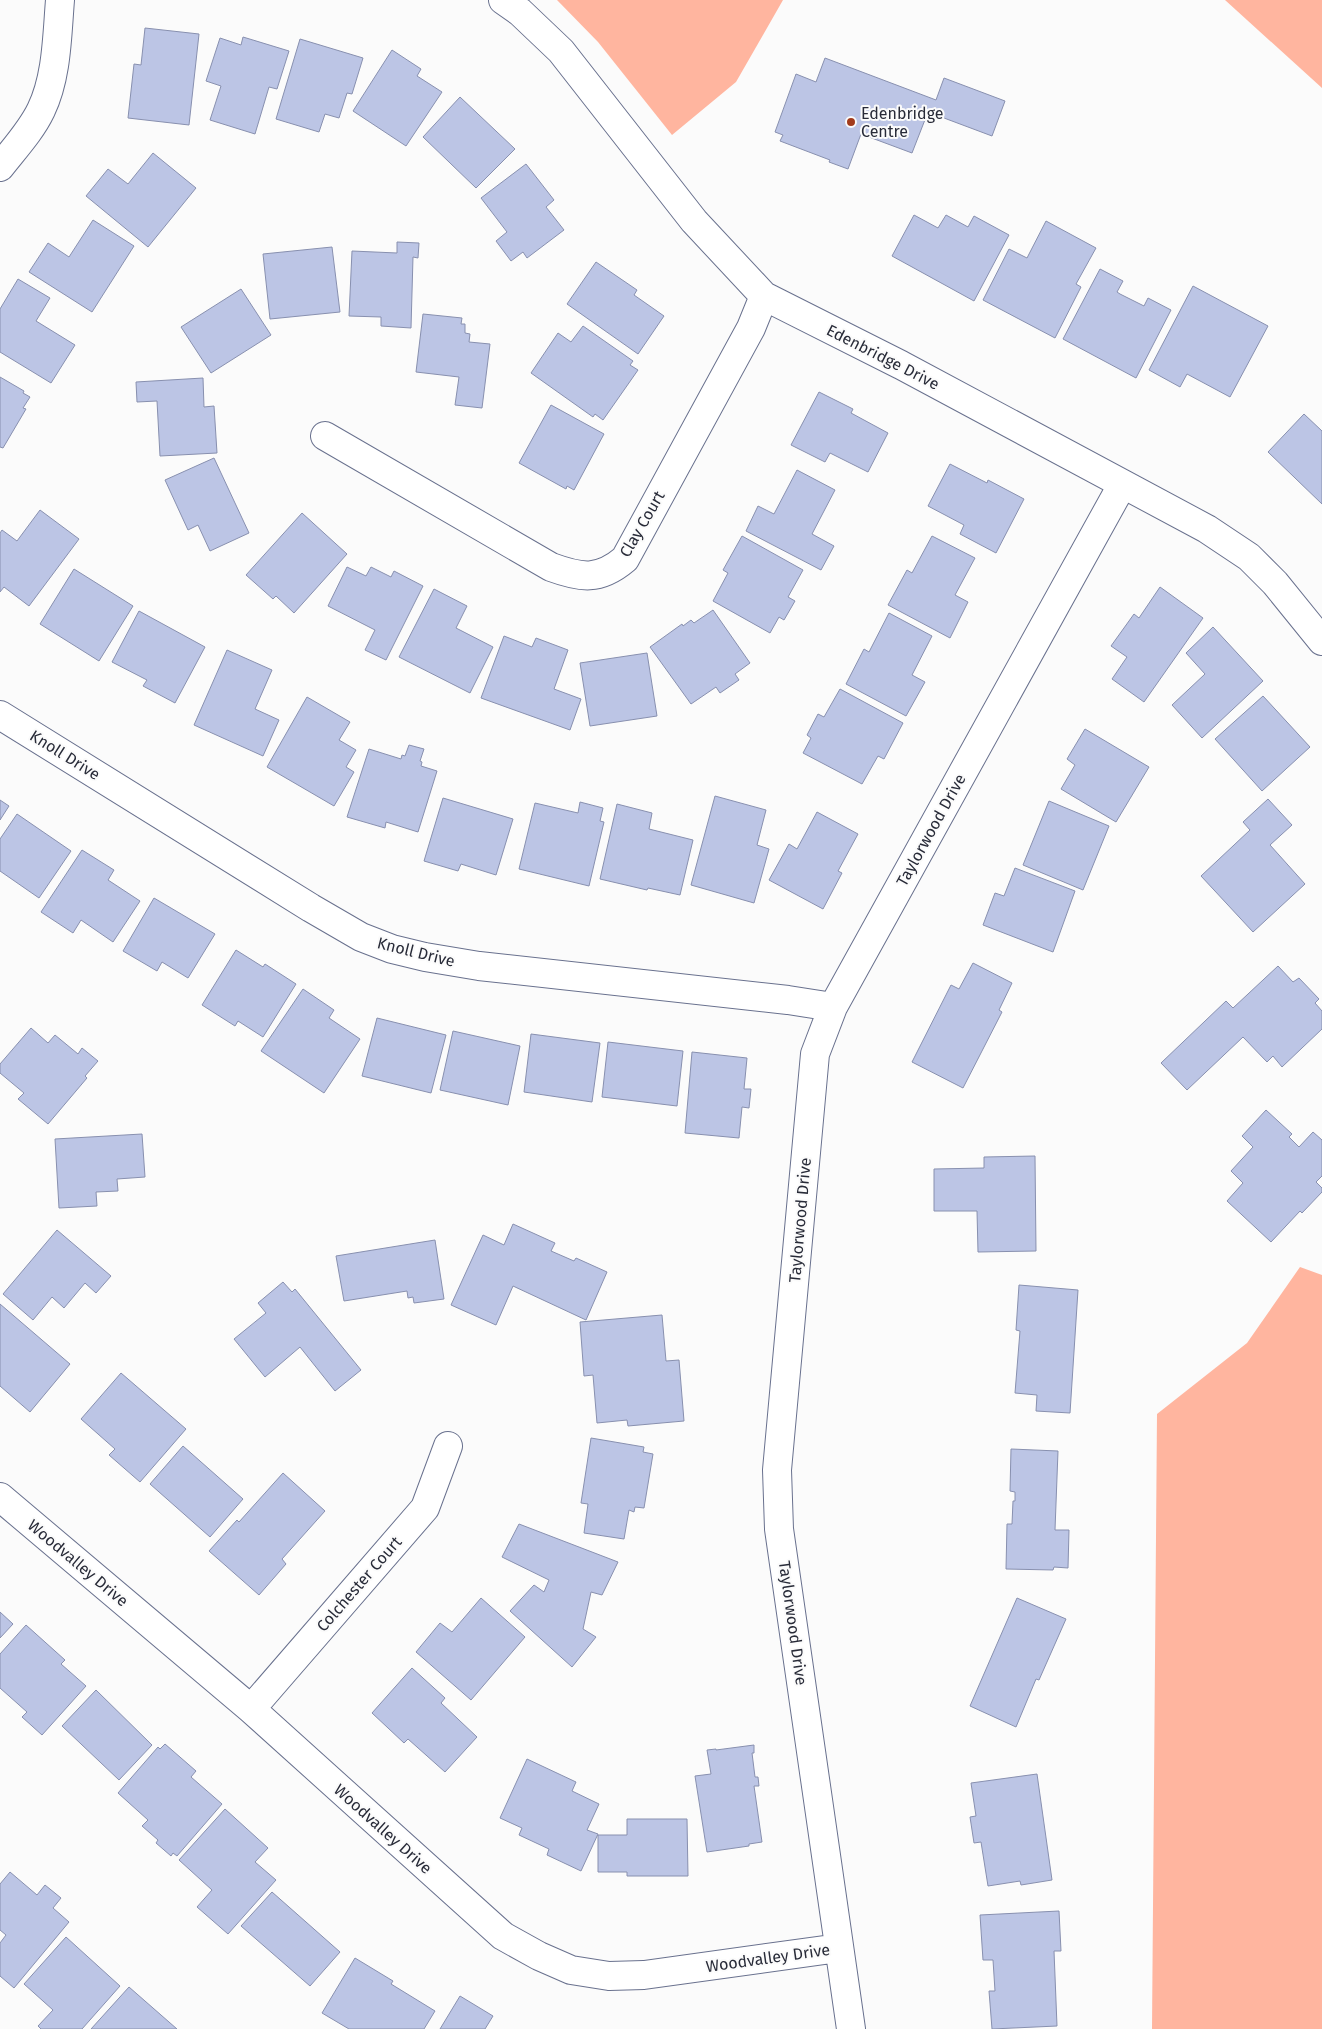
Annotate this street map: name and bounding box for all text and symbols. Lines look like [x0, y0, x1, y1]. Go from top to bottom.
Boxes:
place label: Edenbridge Centre [861, 104, 943, 141]
marker: Edenbridge Centre [845, 116, 857, 128]
street label: Edenbridge Drive [823, 320, 943, 394]
street label: Clay Court [615, 487, 669, 560]
street label: Knoll Drive [26, 726, 104, 784]
street label: Taylorwood Drive [892, 771, 970, 889]
street label: Knoll Drive [375, 933, 457, 971]
street label: Taylorwood Drive [785, 1157, 815, 1283]
street label: Woodvalley Drive [24, 1516, 132, 1610]
street label: Colchester Court [313, 1532, 406, 1635]
street label: Taylorwood Drive [775, 1560, 811, 1686]
street label: Woodvalley Drive [330, 1780, 436, 1878]
street label: Woodvalley Drive [705, 1940, 831, 1976]

